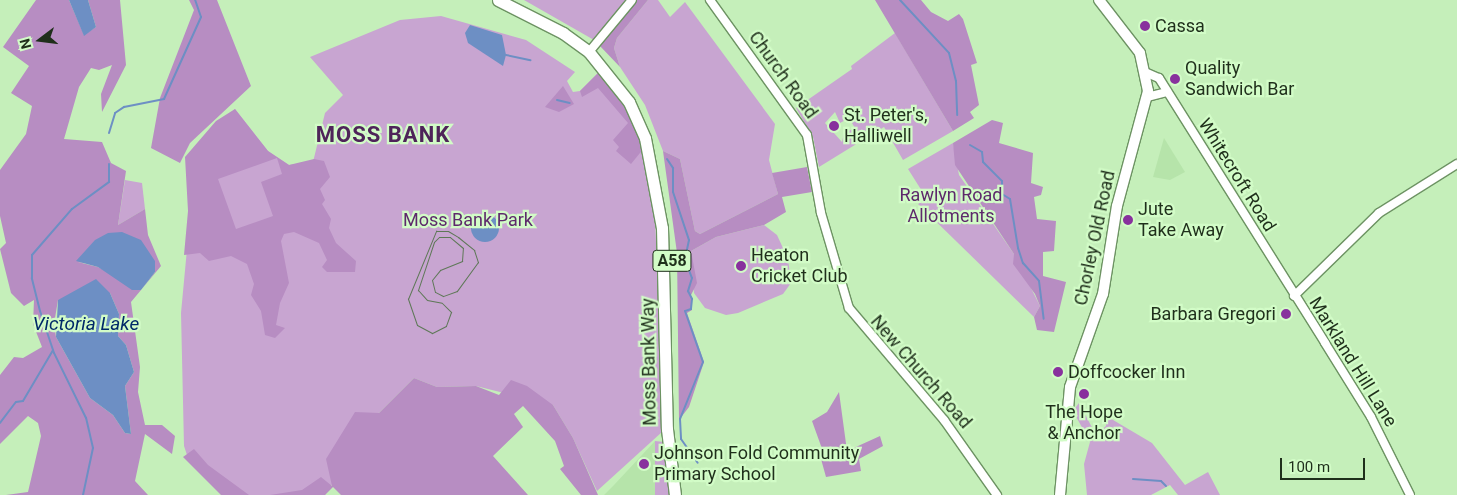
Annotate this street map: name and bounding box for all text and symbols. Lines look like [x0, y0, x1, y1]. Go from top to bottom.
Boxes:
north arrow [15, 15, 65, 65]
place label: Cassa [1155, 15, 1205, 37]
marker: Cassa [1139, 20, 1151, 32]
street label: Church Road [744, 27, 822, 123]
text: N [17, 37, 35, 51]
place label: Quality Sandwich Bar [1185, 58, 1294, 100]
marker: Quality Sandwich Bar [1169, 73, 1181, 85]
place label: St. Peter's, Halliwell [844, 105, 928, 148]
street label: Whitecroft Road [1194, 114, 1280, 236]
marker: St. Peter's, Halliwell [828, 120, 840, 132]
district label: MOSS BANK [315, 122, 451, 148]
street label: Chorley Old Road [1070, 169, 1120, 307]
park label: Rawlyn Road Allotments [899, 185, 1003, 228]
place label: Jute Take Away [1138, 199, 1224, 242]
park label: Moss Bank Park [403, 209, 533, 231]
marker: Jute Take Away [1122, 214, 1134, 226]
place label: Heaton Cricket Club [751, 245, 848, 288]
road number: A58 [652, 248, 692, 274]
marker: Heaton Cricket Club [735, 260, 747, 272]
street label: Markland Hill Lane [1304, 293, 1402, 431]
street label: Moss Bank Way [637, 298, 661, 426]
place label: Barbara Gregori [1150, 303, 1276, 325]
marker: Barbara Gregori [1280, 308, 1292, 320]
street label: New Church Road [866, 311, 976, 433]
water label: Victoria Lake [33, 313, 139, 335]
place label: Doffcocker Inn [1068, 361, 1185, 383]
marker: Doffcocker Inn [1052, 366, 1064, 378]
marker: The Hope & Anchor [1078, 388, 1090, 400]
place label: The Hope & Anchor [1045, 402, 1123, 444]
place label: Johnson Fold Community Primary School [654, 443, 859, 486]
scale bar [1282, 448, 1367, 480]
marker: Johnson Fold Community Primary School [638, 458, 650, 470]
text: 100 m [1288, 458, 1330, 476]

